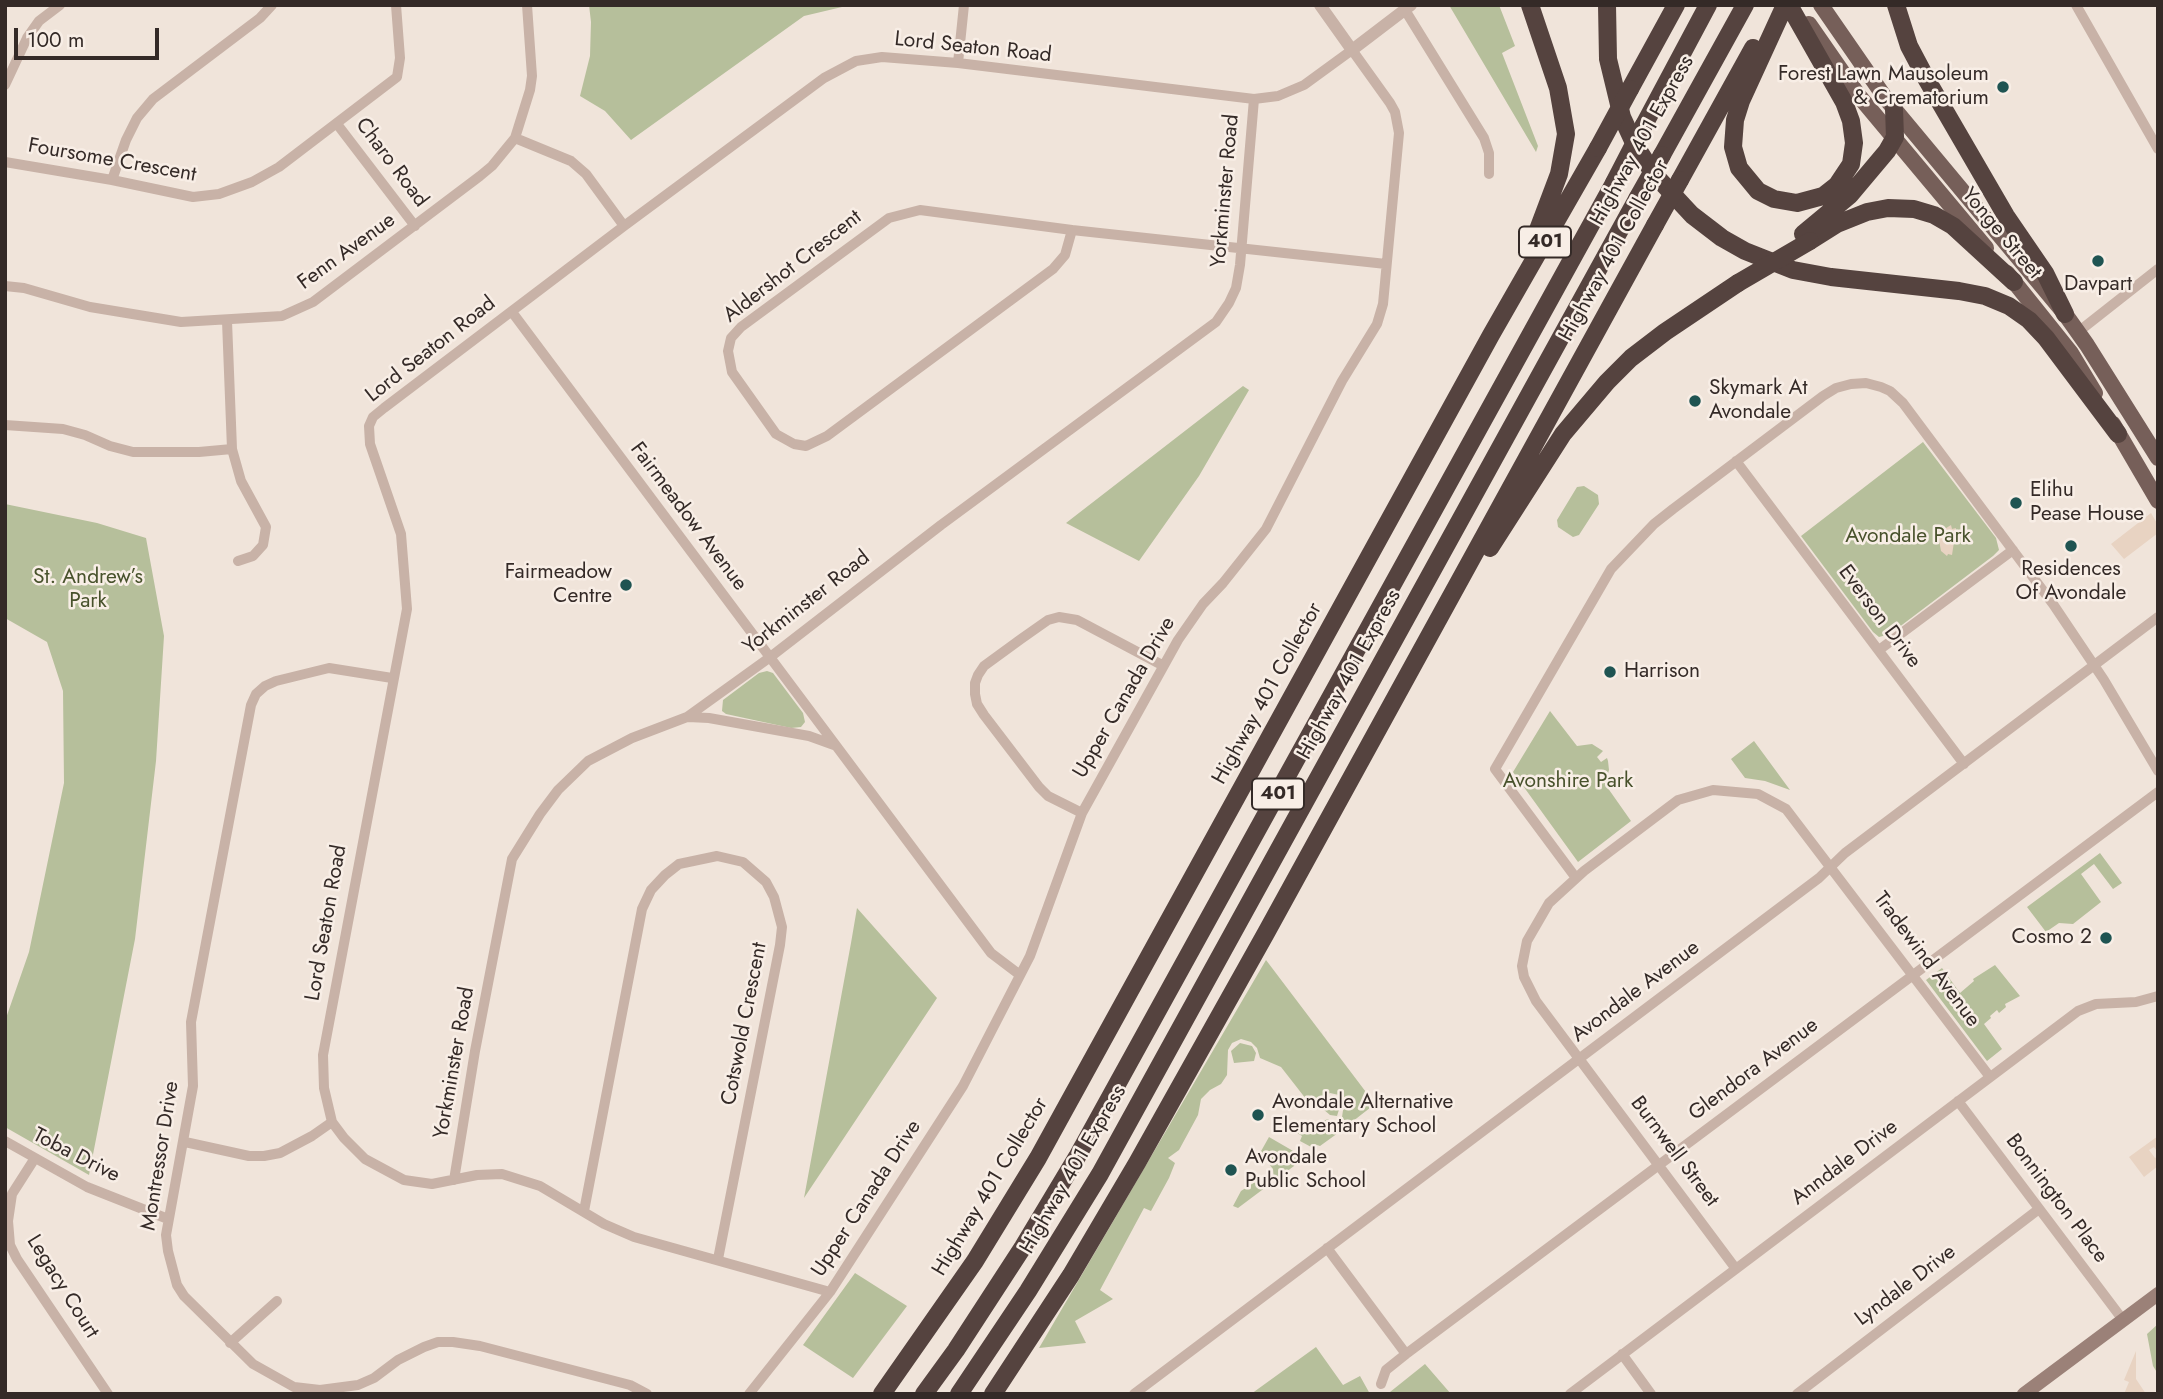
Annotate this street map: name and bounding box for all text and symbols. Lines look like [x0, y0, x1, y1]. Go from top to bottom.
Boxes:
scale bar [18, 14, 163, 58]
text: 100 m [27, 25, 84, 55]
street label: Lord Seaton Road [893, 27, 1053, 69]
street label: Highway 401 Express [1586, 51, 1700, 231]
place label: Forest Lawn Mausoleum & Crematorium [1778, 62, 1989, 112]
marker: Forest Lawn Mausoleum & Crematorium [1995, 79, 2011, 95]
street label: Charo Road [349, 113, 433, 213]
street label: Yorkminster Road [1207, 113, 1245, 269]
street label: Foursome Crescent [26, 134, 198, 188]
street label: Highway 401 Collector [1555, 156, 1675, 346]
street label: Yonge Street [1956, 183, 2046, 285]
street label: Aldershot Crescent [719, 205, 867, 329]
street label: Fenn Avenue [293, 208, 401, 296]
road number: 401 [1519, 226, 1571, 258]
marker: Davpart [2090, 253, 2106, 269]
place label: Davpart [2064, 272, 2132, 298]
street label: Lord Seaton Road [361, 291, 501, 409]
place label: Skymark At Avondale [1709, 376, 1807, 426]
marker: Skymark At Avondale [1687, 393, 1703, 409]
street label: Fairmeadow Avenue [624, 438, 752, 596]
place label: Elihu Pease House [2030, 478, 2144, 528]
marker: Elihu Pease House [2008, 495, 2024, 511]
park label: Avondale Park [1845, 524, 1971, 550]
marker: Residences Of Avondale [2063, 538, 2079, 554]
street label: Yorkminster Road [739, 546, 875, 660]
place label: Residences Of Avondale [2016, 557, 2126, 607]
place label: Fairmeadow Centre [505, 560, 612, 610]
street label: Everson Drive [1832, 561, 1926, 673]
park label: St. Andrew’s Park [33, 565, 143, 615]
marker: Fairmeadow Centre [618, 577, 634, 593]
street label: Highway 401 Express [1293, 585, 1407, 765]
street label: Highway 401 Collector [1208, 599, 1328, 789]
street label: Upper Canada Drive [1069, 613, 1181, 783]
place label: Harrison [1624, 659, 1700, 685]
marker: Harrison [1602, 664, 1618, 680]
park label: Avonshire Park [1503, 769, 1633, 795]
road number: 401 [1252, 778, 1304, 810]
street label: Lord Seaton Road [301, 843, 353, 1003]
street label: Tradewind Avenue [1867, 888, 1985, 1032]
place label: Cosmo 2 [2012, 925, 2092, 951]
marker: Cosmo 2 [2098, 930, 2114, 946]
street label: Avondale Avenue [1567, 936, 1705, 1048]
street label: Cotswold Crescent [717, 940, 773, 1108]
street label: Yorkminster Road [429, 985, 481, 1141]
street label: Glendora Avenue [1684, 1013, 1824, 1127]
street label: Montressor Drive [137, 1080, 185, 1232]
street label: Highway 401 Express [1015, 1081, 1133, 1259]
place label: Avondale Alternative Elementary School [1272, 1090, 1453, 1140]
street label: Burnwell Street [1624, 1092, 1724, 1212]
street label: Highway 401 Collector [928, 1093, 1054, 1281]
marker: Avondale Alternative Elementary School [1250, 1107, 1266, 1123]
street label: Anndale Drive [1787, 1115, 1903, 1211]
street label: Upper Canada Drive [807, 1116, 927, 1282]
street label: Toba Drive [28, 1123, 124, 1189]
street label: Bonnington Place [1999, 1130, 2113, 1268]
place label: Avondale Public School [1245, 1145, 1366, 1195]
marker: Avondale Public School [1223, 1162, 1239, 1178]
street label: Legacy Court [20, 1231, 104, 1343]
street label: Lyndale Drive [1851, 1240, 1961, 1332]

